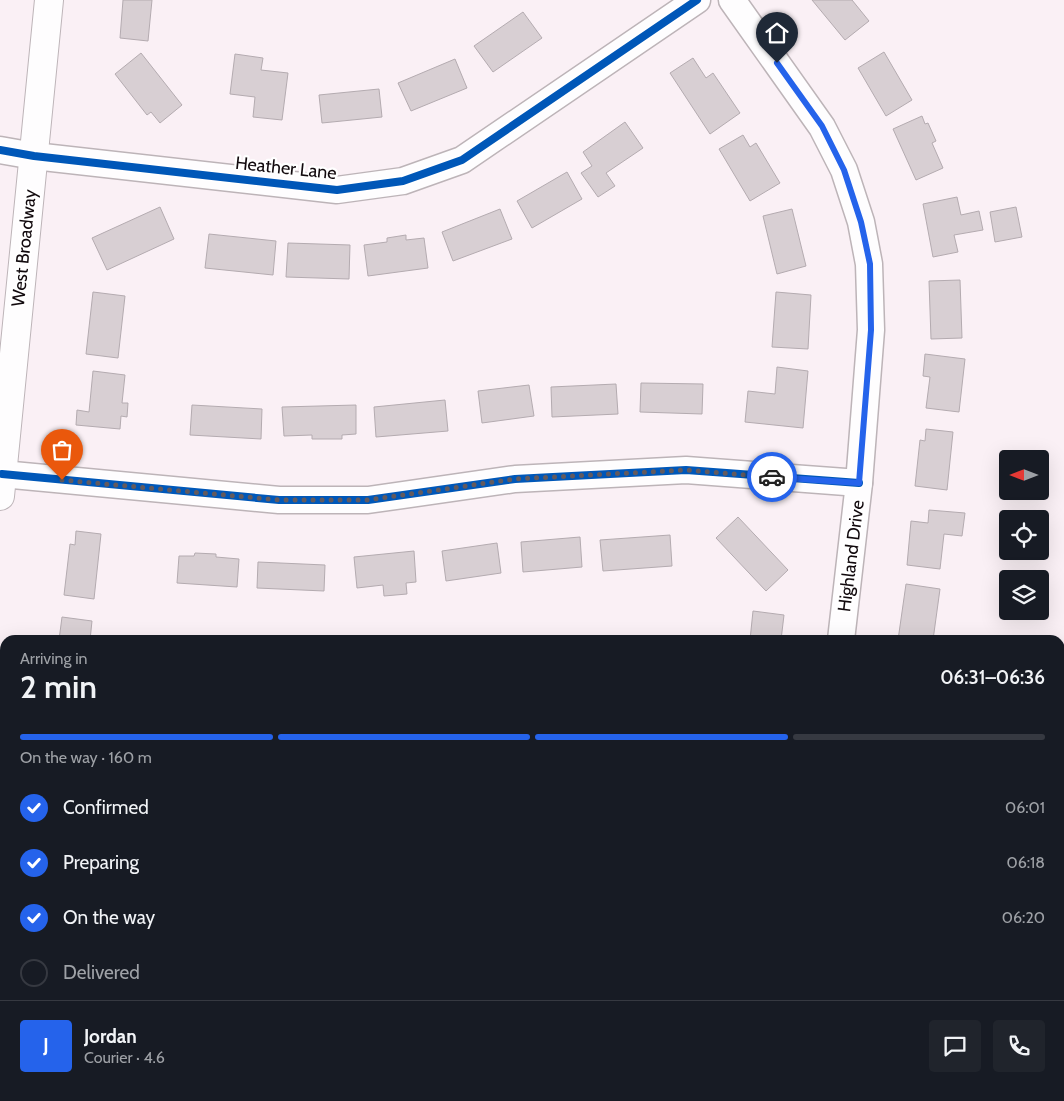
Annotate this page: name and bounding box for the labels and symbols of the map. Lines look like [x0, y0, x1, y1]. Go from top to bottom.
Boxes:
pin [756, 12, 798, 63]
street label: Heather Lane [234, 152, 338, 184]
street label: West Broadway [7, 188, 41, 308]
pin [41, 429, 83, 480]
north arrow [999, 450, 1049, 500]
courier [747, 452, 797, 502]
street label: Highland Drive [833, 499, 869, 613]

